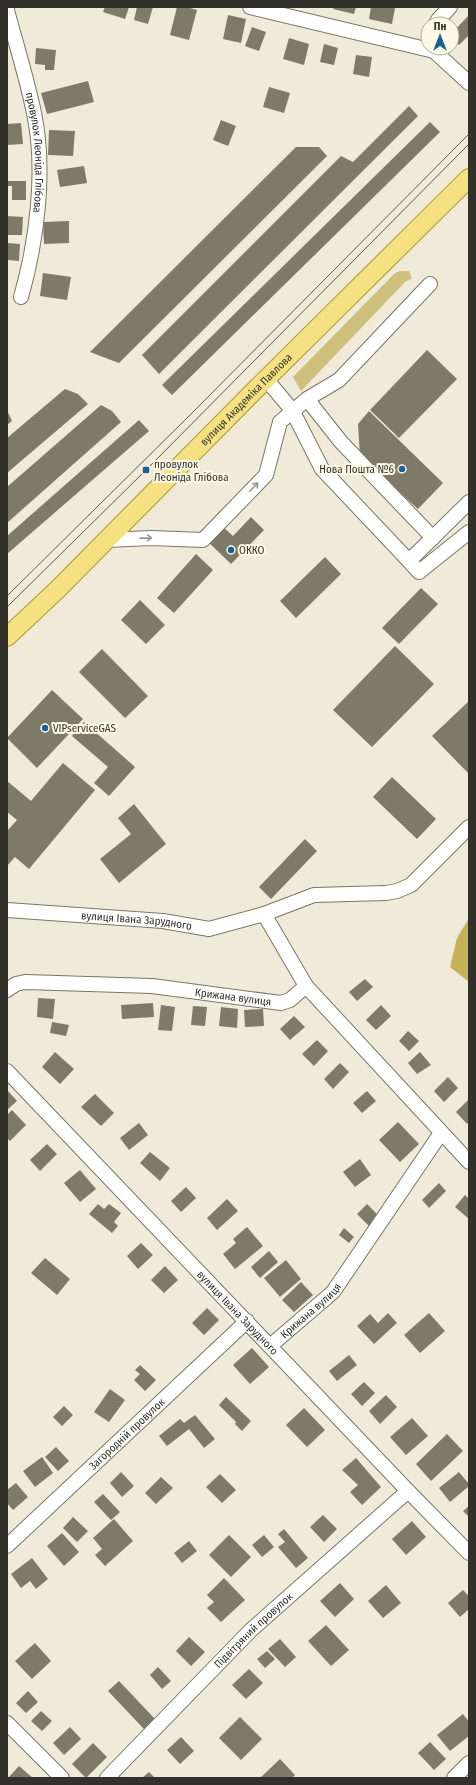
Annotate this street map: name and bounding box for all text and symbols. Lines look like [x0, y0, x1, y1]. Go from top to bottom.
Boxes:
north arrow [420, 16, 460, 56]
text: Пн [434, 20, 446, 33]
street label: провулок Леоніда Глібова [23, 91, 46, 213]
street label: вулиця Академіка Павлова [198, 351, 295, 449]
place label: провулок Леоніда Глібова [154, 458, 229, 484]
place label: Нова Пошта №6 [319, 463, 395, 476]
marker: Нова Пошта №6 [397, 464, 407, 474]
marker: провулок Леоніда Глібова [141, 465, 151, 475]
one-way arrow [249, 482, 259, 492]
one-way arrow [139, 534, 152, 542]
place label: ОККО [239, 544, 265, 557]
marker: ОККО [226, 545, 236, 555]
place label: VIPserviceGAS [53, 722, 117, 735]
marker: VIPserviceGAS [40, 723, 50, 733]
street label: вулиця Івана Зарудного [81, 909, 193, 933]
street label: Крижана вулиця [194, 986, 272, 1009]
street label: вулиця Івана Зарудного [194, 1268, 281, 1358]
street label: Крижана вулиця [278, 1281, 344, 1341]
street label: Загородній провулок [86, 1395, 168, 1473]
street label: Підвітряний провулок [212, 1590, 296, 1671]

